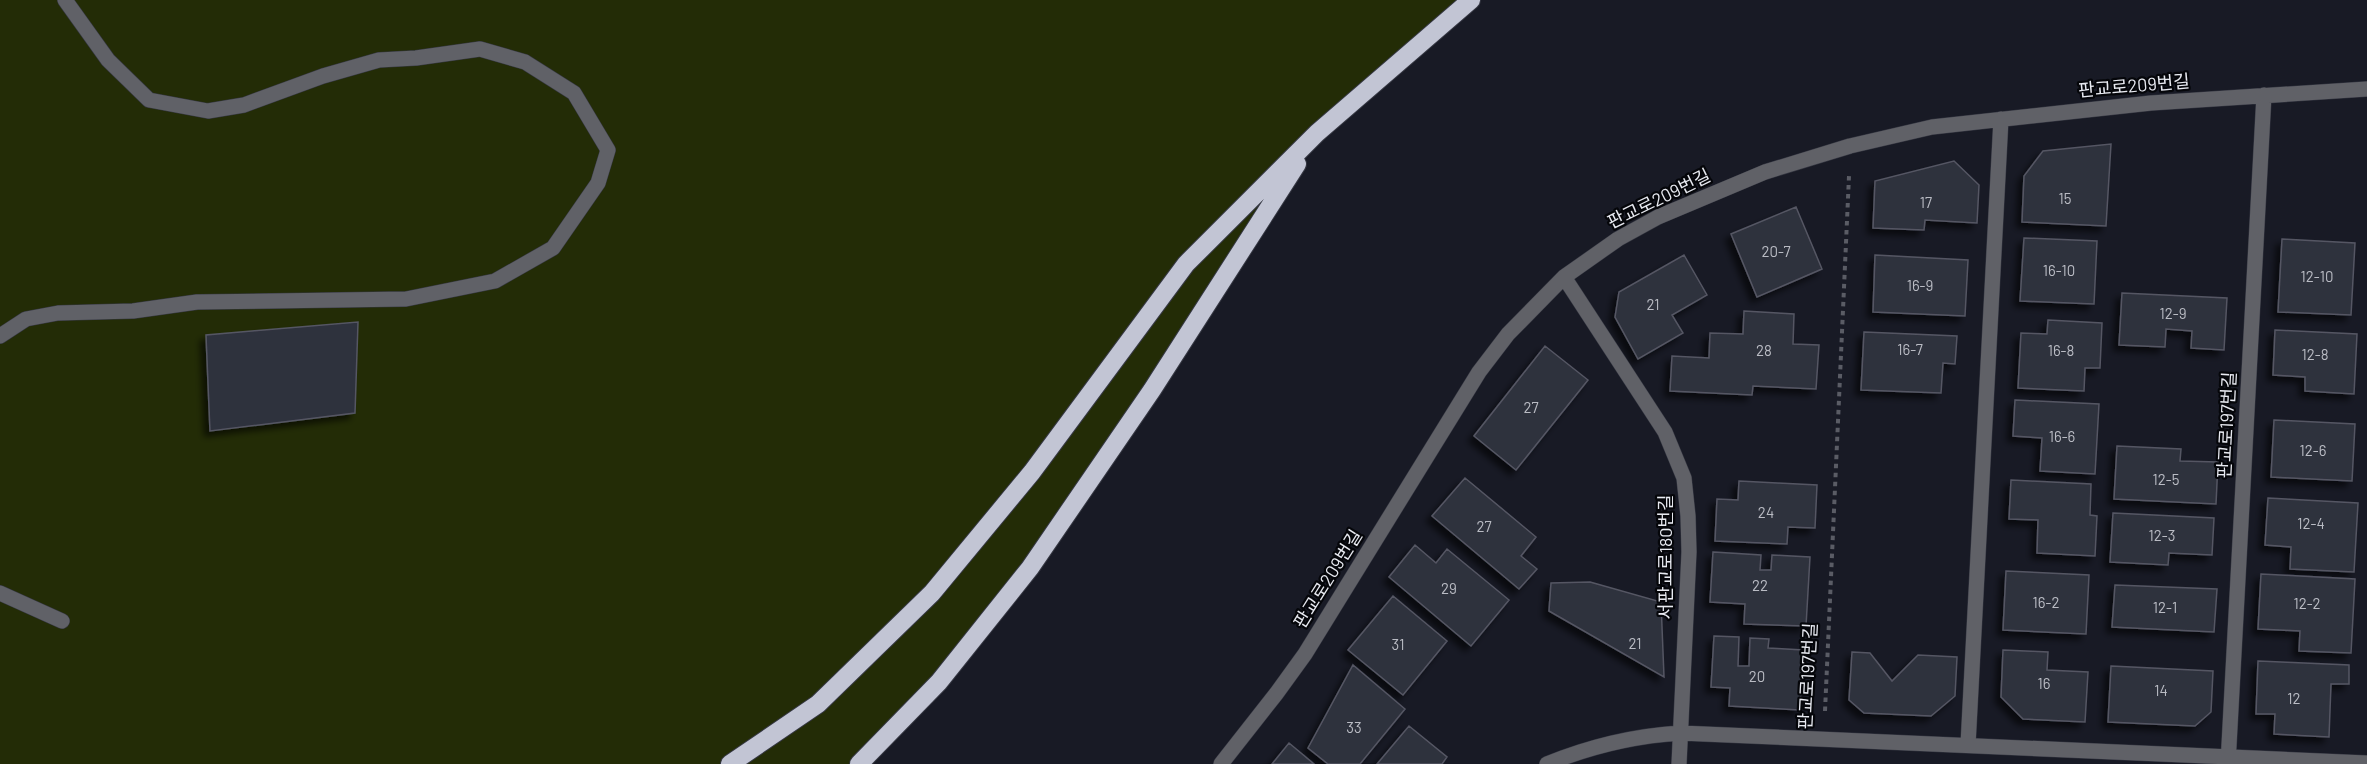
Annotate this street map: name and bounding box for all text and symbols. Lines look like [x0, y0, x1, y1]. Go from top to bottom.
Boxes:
street label: 판교로209번길 [2077, 69, 2191, 101]
street label: 판교로209번길 [1603, 164, 1714, 233]
house number: 15 [2059, 189, 2071, 207]
house number: 17 [1920, 193, 1932, 211]
house number: 20-7 [1761, 242, 1791, 260]
house number: 16-10 [2043, 261, 2075, 279]
house number: 12-10 [2301, 267, 2333, 285]
house number: 16-9 [1907, 276, 1933, 294]
house number: 21 [1646, 295, 1660, 313]
house number: 12-9 [2159, 304, 2187, 322]
house number: 16-7 [1897, 340, 1923, 358]
house number: 28 [1756, 341, 1772, 359]
house number: 16-8 [2048, 341, 2074, 359]
house number: 12-8 [2301, 345, 2329, 363]
street label: 판교로197번길 [2212, 371, 2240, 479]
house number: 27 [1523, 398, 1539, 416]
house number: 16-6 [2049, 427, 2075, 445]
house number: 12-6 [2300, 441, 2326, 459]
house number: 12-5 [2153, 470, 2179, 488]
street label: 서판교로180번길 [1654, 494, 1676, 620]
house number: 24 [1758, 503, 1774, 521]
house number: 12-4 [2297, 514, 2325, 532]
house number: 27 [1476, 517, 1492, 535]
street label: 판교로209번길 [1288, 525, 1366, 632]
house number: 12-3 [2149, 526, 2175, 544]
house number: 22 [1752, 576, 1768, 594]
house number: 29 [1441, 579, 1457, 597]
house number: 16-2 [2033, 593, 2059, 611]
house number: 12-2 [2293, 594, 2321, 612]
house number: 12-1 [2153, 598, 2177, 616]
street label: 판교로197번길 [1793, 622, 1821, 730]
house number: 21 [1628, 634, 1642, 652]
house number: 31 [1392, 635, 1404, 653]
house number: 20 [1749, 667, 1765, 685]
house number: 16 [2038, 674, 2050, 692]
house number: 14 [2154, 681, 2168, 699]
house number: 12 [2287, 689, 2301, 707]
house number: 33 [1346, 718, 1362, 736]

